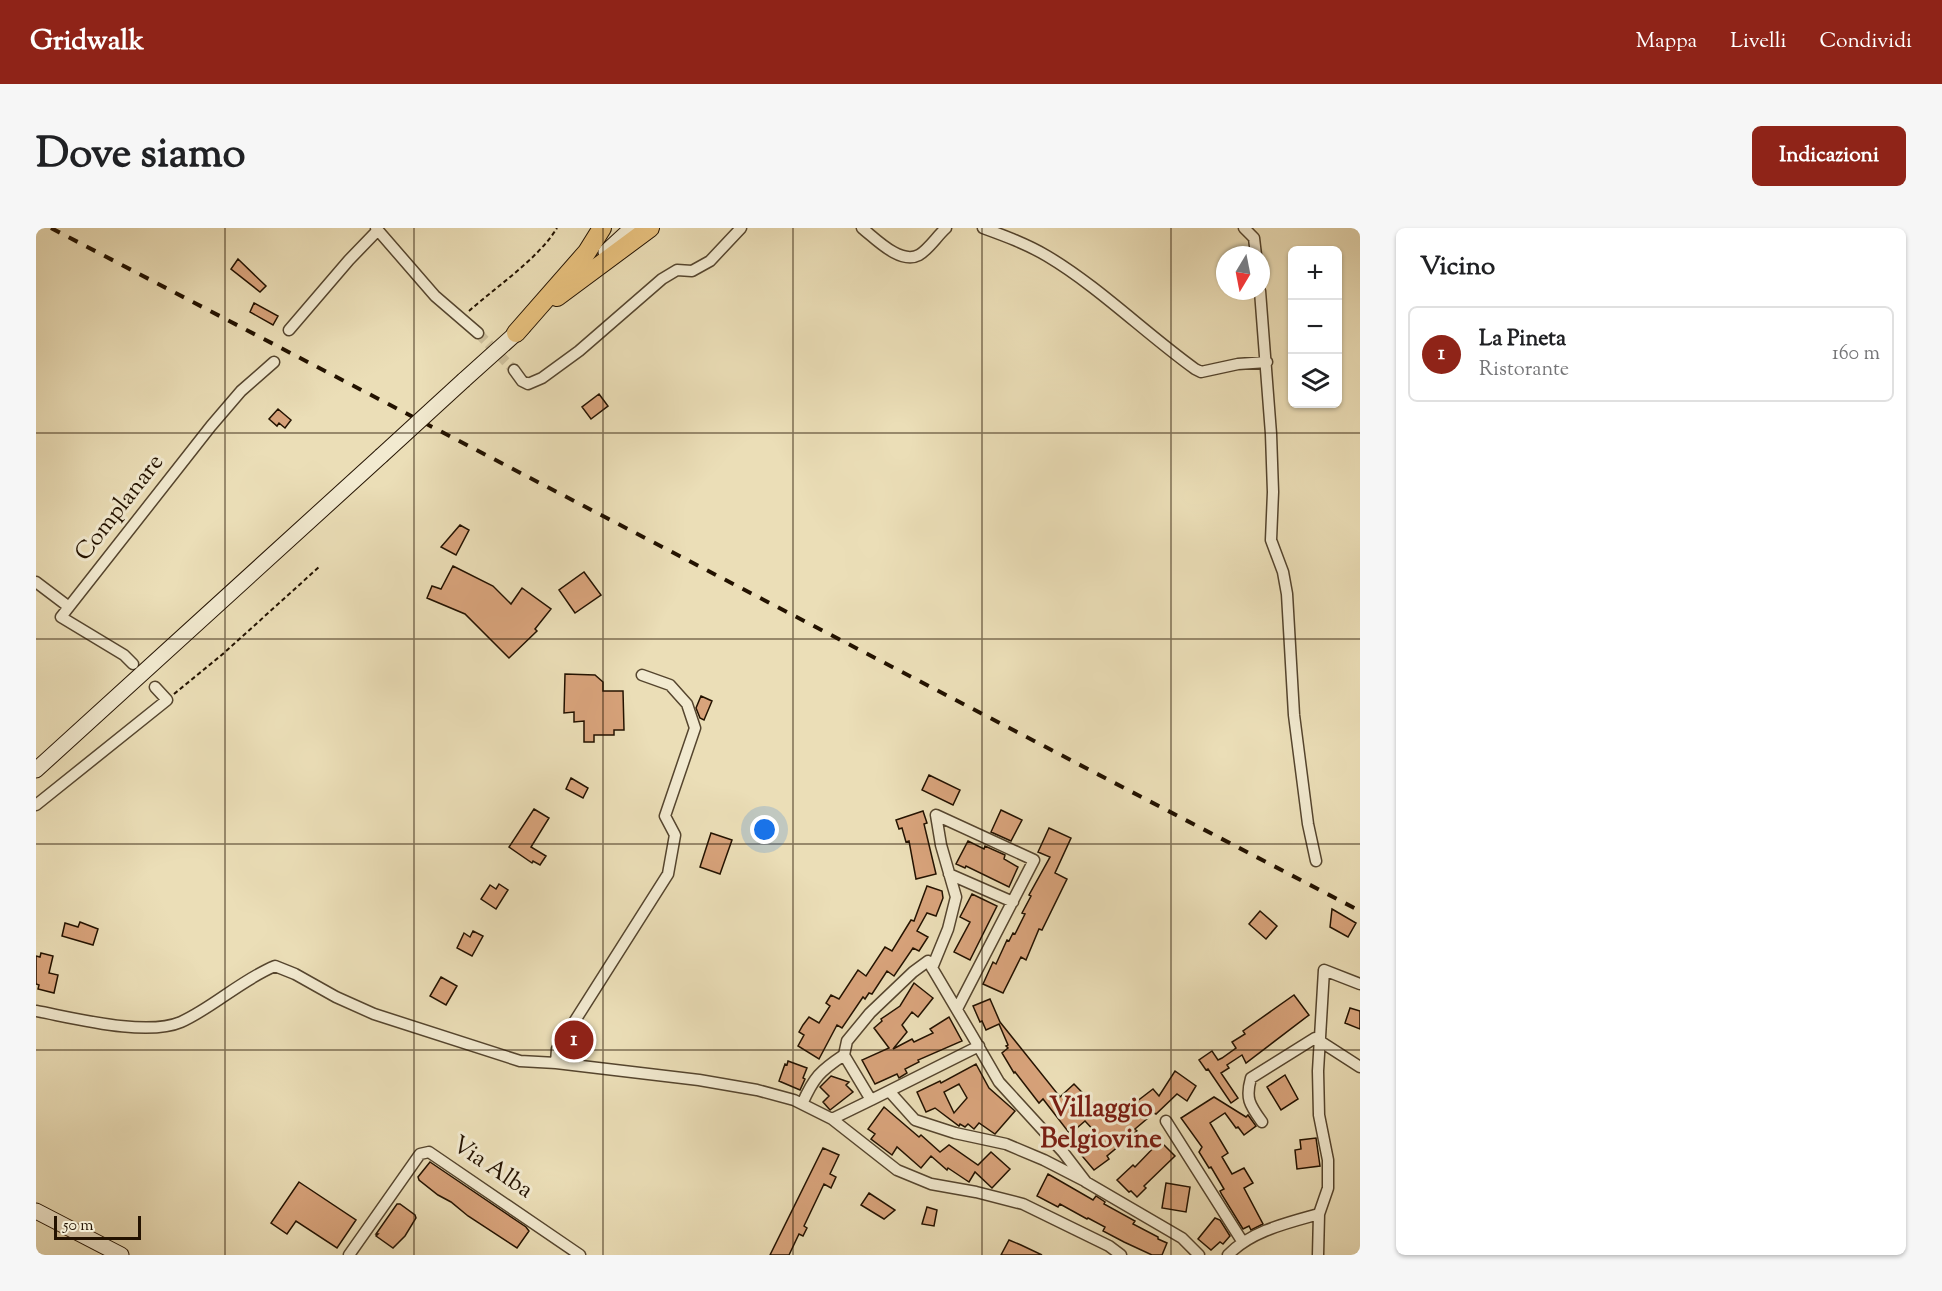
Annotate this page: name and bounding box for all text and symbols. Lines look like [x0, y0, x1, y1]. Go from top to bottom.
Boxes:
text: Gridwalk [30, 22, 144, 62]
text: Mappa [1636, 27, 1697, 57]
text: Livelli [1730, 27, 1787, 57]
text: Condividi [1820, 27, 1912, 57]
text: Dove siamo [36, 126, 245, 186]
button: Indicazioni [1752, 126, 1906, 186]
north arrow [1216, 246, 1270, 300]
map controls [1288, 246, 1342, 408]
button: + [1288, 246, 1342, 300]
text: Vicino [1420, 249, 1495, 286]
button: − [1288, 300, 1342, 354]
text: La Pineta [1479, 324, 1566, 356]
text: 1 [1438, 340, 1445, 369]
text: 160 m [1832, 340, 1880, 369]
button: layers [1288, 354, 1342, 408]
text: Ristorante [1479, 356, 1569, 385]
street label: Complanare [67, 447, 173, 569]
your location [750, 815, 779, 844]
pin: 1 [554, 1018, 594, 1062]
district label: Villaggio Belgiovine [1040, 1090, 1162, 1160]
street label: Via Alba [445, 1128, 539, 1208]
scale bar [54, 1213, 141, 1240]
text: 50 m [63, 1215, 94, 1238]

